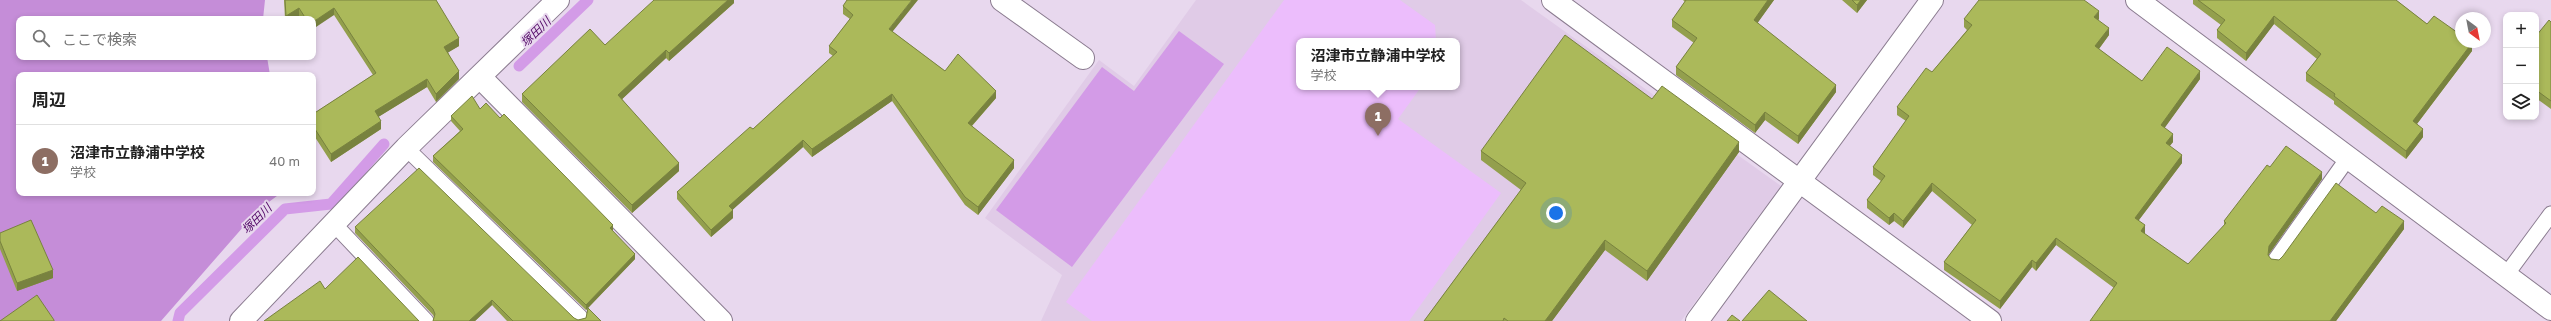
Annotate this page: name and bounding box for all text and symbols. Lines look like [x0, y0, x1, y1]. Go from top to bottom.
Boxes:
water label: 塚田川 [517, 12, 555, 50]
north arrow [2455, 12, 2491, 48]
map controls [2503, 12, 2539, 120]
button: + [2503, 12, 2539, 48]
search box [16, 16, 316, 60]
icon: search [30, 27, 52, 49]
text: ここで検索 [62, 30, 137, 48]
popup [1296, 38, 1460, 90]
text: 沼津市立静浦中学校 [1310, 46, 1446, 64]
button: − [2503, 48, 2539, 84]
text: 学校 [1310, 67, 1337, 83]
button: layers [2503, 84, 2539, 120]
text: 周辺 [32, 89, 66, 110]
pin: 1 [1365, 103, 1391, 136]
text: 沼津市立静浦中学校 [70, 143, 205, 161]
text: 1 [42, 153, 48, 169]
text: 40 m [269, 153, 300, 169]
text: 学校 [70, 164, 96, 180]
water label: 塚田川 [239, 199, 276, 237]
your location [1546, 203, 1566, 223]

